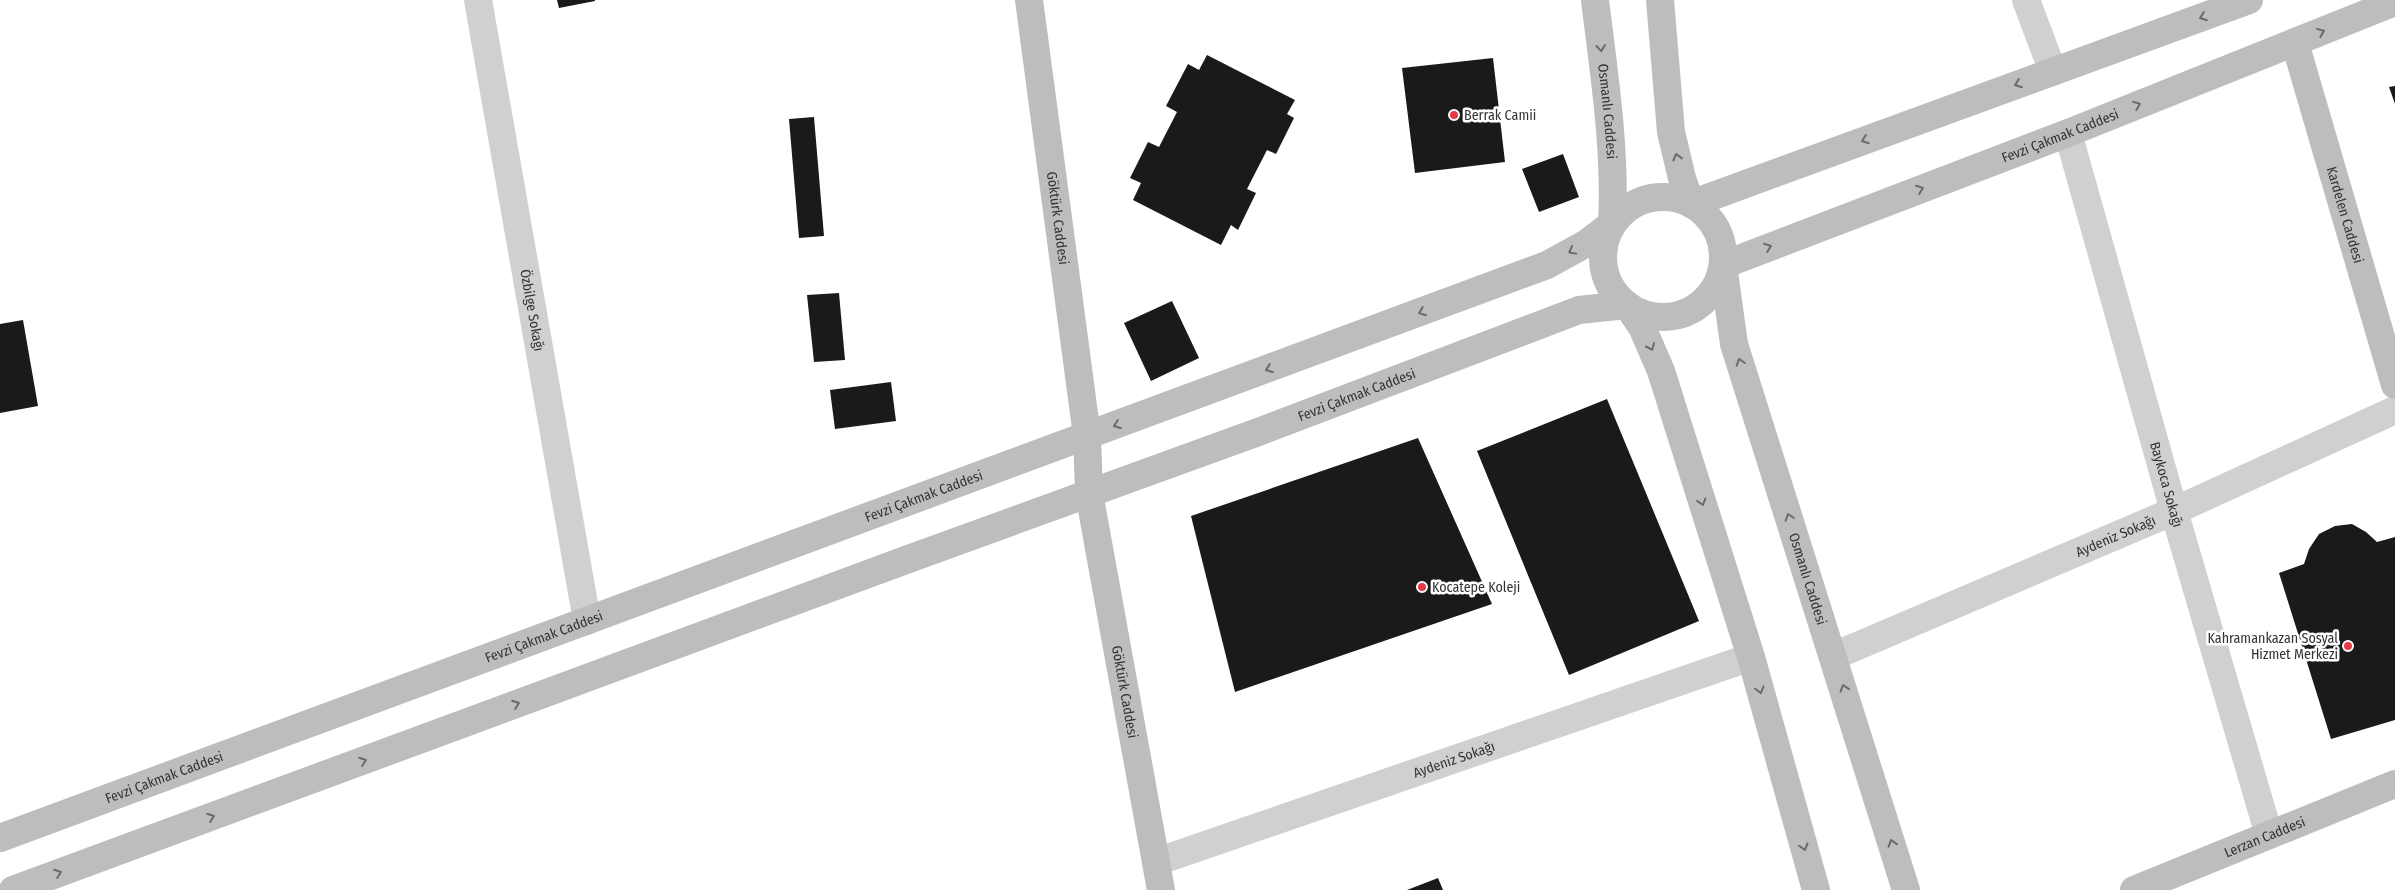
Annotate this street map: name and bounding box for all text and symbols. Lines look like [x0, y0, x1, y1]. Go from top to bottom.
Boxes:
one-way arrow [2200, 11, 2208, 21]
one-way arrow [2316, 28, 2324, 38]
one-way arrow [1595, 45, 1606, 53]
street label: Osmanlı Caddesi [1594, 63, 1620, 159]
one-way arrow [2014, 78, 2023, 88]
one-way arrow [2132, 101, 2141, 112]
street label: Fevzi Çakmak Caddesi [1999, 106, 2121, 167]
place label: Berrak Camii [1464, 107, 1536, 124]
marker: Berrak Camii [1448, 109, 1460, 121]
one-way arrow [1861, 134, 1870, 144]
one-way arrow [1672, 153, 1683, 162]
street label: Kardelen Caddesi [2323, 165, 2367, 265]
street label: Göktürk Caddesi [1043, 170, 1072, 266]
one-way arrow [1915, 185, 1924, 195]
one-way arrow [1764, 243, 1772, 253]
one-way arrow [1568, 245, 1577, 255]
street label: Özbilge Sokağı [516, 268, 548, 353]
one-way arrow [1418, 306, 1426, 316]
one-way arrow [1645, 342, 1655, 351]
one-way arrow [1736, 358, 1746, 366]
one-way arrow [1266, 363, 1274, 373]
street label: Fevzi Çakmak Caddesi [1296, 365, 1418, 425]
one-way arrow [1113, 419, 1122, 429]
street label: Baykoca Sokağı [2146, 440, 2186, 529]
street label: Fevzi Çakmak Caddesi [863, 467, 985, 526]
one-way arrow [1697, 497, 1707, 505]
street label: Aydeniz Sokağı [2073, 512, 2158, 561]
one-way arrow [1785, 513, 1795, 521]
street label: Osmanlı Caddesi [1785, 531, 1830, 627]
place label: Kocatepe Koleji [1432, 579, 1520, 596]
marker: Kocatepe Koleji [1416, 581, 1428, 593]
street label: Fevzi Çakmak Caddesi [483, 607, 605, 667]
place label: Kahramankazan Sosyal Hizmet Merkezi [2208, 630, 2338, 663]
marker: Kahramankazan Sosyal Hizmet Merkezi [2342, 640, 2354, 652]
street label: Göktürk Caddesi [1108, 644, 1141, 740]
one-way arrow [1839, 684, 1849, 693]
one-way arrow [1755, 686, 1765, 694]
one-way arrow [511, 700, 520, 710]
street label: Aydeniz Sokağı [1411, 738, 1497, 782]
street label: Fevzi Çakmak Caddesi [103, 748, 226, 807]
one-way arrow [359, 757, 367, 767]
one-way arrow [206, 813, 215, 823]
street label: Lerzan Caddesi [2222, 813, 2308, 861]
one-way arrow [1887, 840, 1897, 848]
one-way arrow [1798, 842, 1808, 850]
one-way arrow [54, 869, 62, 879]

